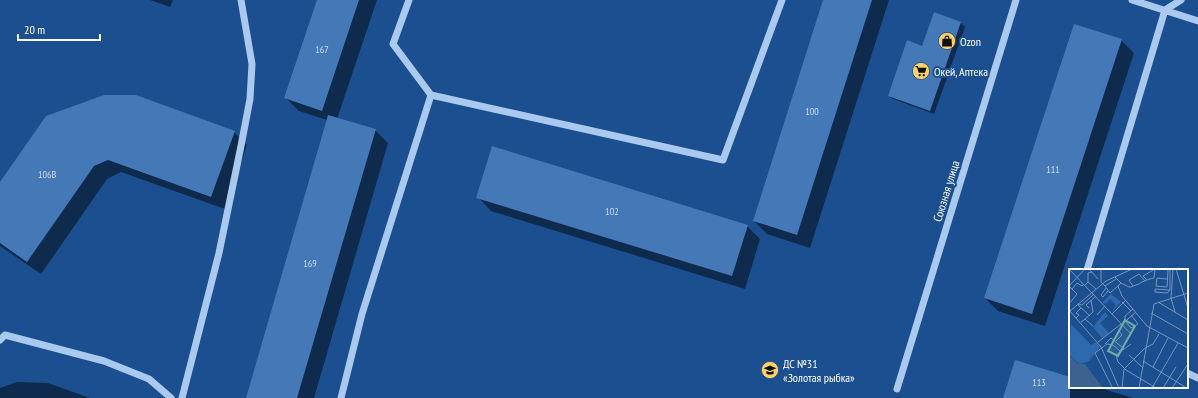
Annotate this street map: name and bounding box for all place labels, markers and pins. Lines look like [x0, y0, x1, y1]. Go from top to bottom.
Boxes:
shop icon: Ozon [937, 31, 957, 51]
place label: Ozon [960, 34, 981, 49]
supermarket icon: Окей, Аптека [911, 61, 931, 81]
place label: Окей, Аптека [934, 64, 988, 79]
place label: ДС №31 «Золотая рыбка» [783, 356, 855, 385]
school or university icon: ДС №31 «Золотая рыбка» [760, 360, 780, 380]

